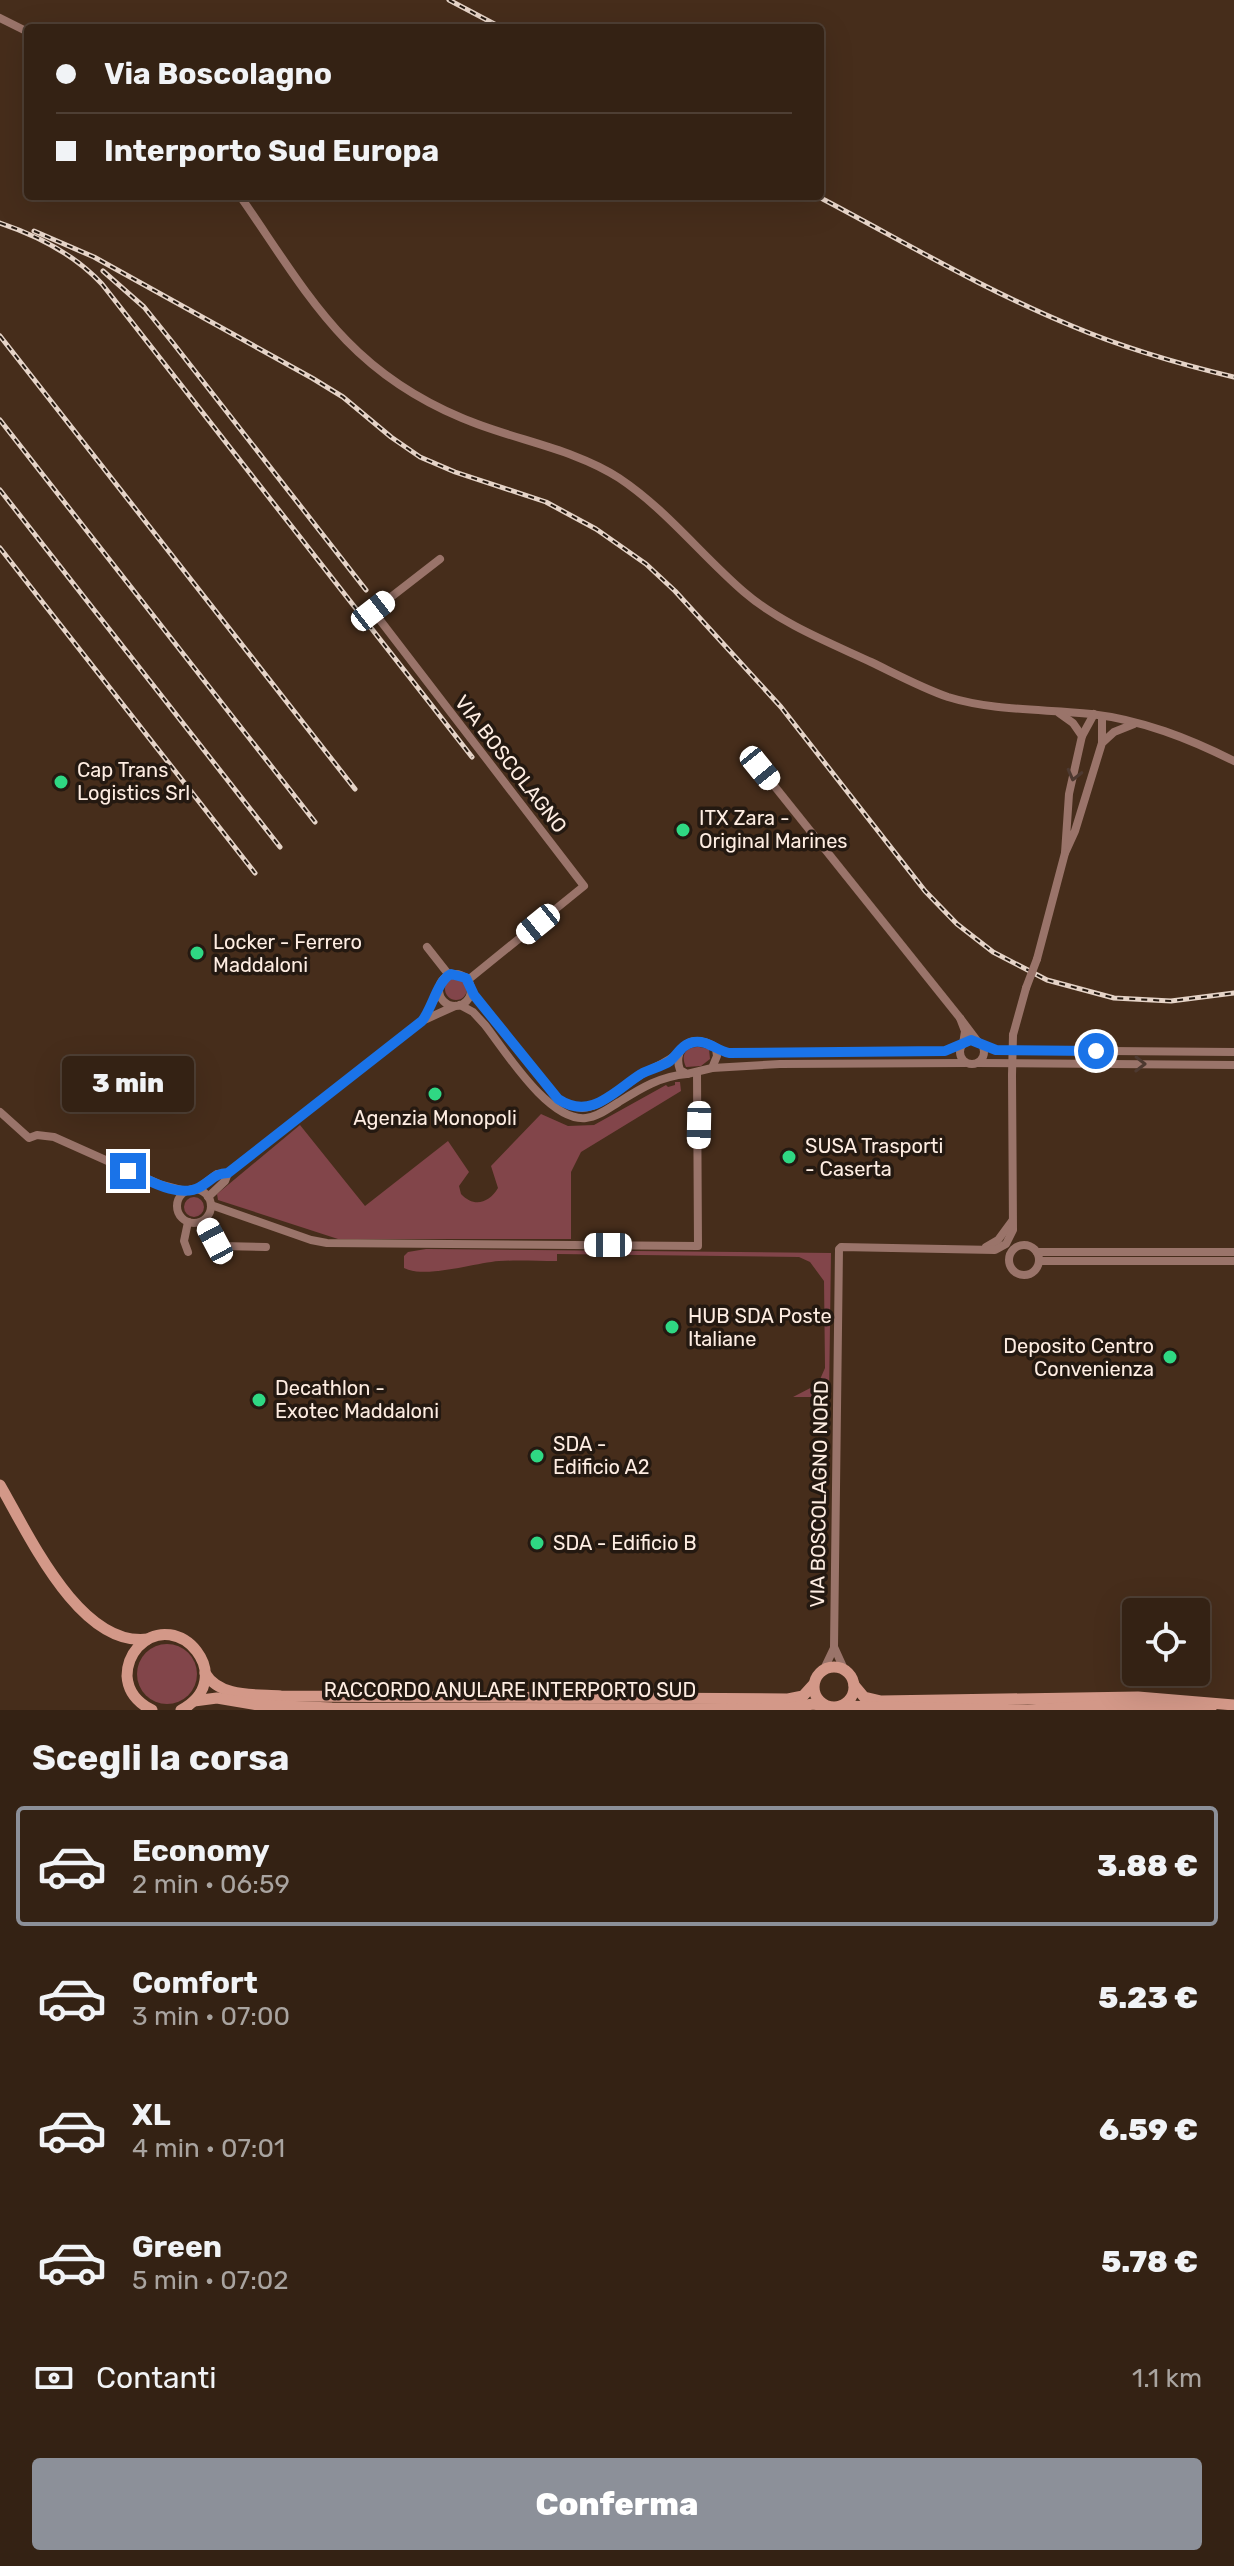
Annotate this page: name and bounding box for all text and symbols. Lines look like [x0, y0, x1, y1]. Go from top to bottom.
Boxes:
text: Via Boscolagno [104, 56, 332, 92]
text: Interporto Sud Europa [104, 133, 439, 169]
car [347, 587, 399, 635]
street label: VIA BOSCOLAGNO [450, 690, 572, 838]
car [736, 742, 784, 794]
place label: Cap Trans Logistics Srl [77, 758, 190, 805]
one-way arrow [1066, 768, 1083, 781]
marker: Cap Trans Logistics Srl [52, 773, 70, 791]
place label: ITX Zara - Original Marines [699, 806, 848, 853]
marker: ITX Zara - Original Marines [674, 821, 692, 839]
car [512, 900, 564, 948]
place label: Locker - Ferrero Maddaloni [213, 930, 362, 977]
marker: Locker - Ferrero Maddaloni [188, 944, 206, 962]
route start [1078, 1033, 1114, 1069]
callout: 3 min [62, 1055, 194, 1111]
one-way arrow [1134, 1055, 1147, 1073]
text: 3 min [92, 1068, 164, 1099]
marker: Agenzia Monopoli [426, 1085, 444, 1103]
car [687, 1101, 711, 1149]
place label: Agenzia Monopoli [353, 1106, 517, 1130]
place label: SUSA Trasporti - Caserta [805, 1134, 943, 1181]
marker: SUSA Trasporti - Caserta [780, 1148, 798, 1166]
route end [110, 1153, 146, 1189]
car [193, 1214, 237, 1268]
car [584, 1233, 632, 1257]
place label: HUB SDA Poste Italiane [688, 1304, 832, 1351]
marker: HUB SDA Poste Italiane [663, 1318, 681, 1336]
place label: Deposito Centro Convenienza [1003, 1334, 1154, 1381]
marker: Deposito Centro Convenienza [1161, 1348, 1179, 1366]
place label: Decathlon - Exotec Maddaloni [275, 1376, 439, 1423]
street label: VIA BOSCOLAGNO NORD [805, 1380, 833, 1608]
marker: Decathlon - Exotec Maddaloni [250, 1391, 268, 1409]
place label: SDA - Edificio A2 [553, 1432, 650, 1479]
marker: SDA - Edificio A2 [528, 1447, 546, 1465]
place label: SDA - Edificio B [553, 1531, 697, 1555]
marker: SDA - Edificio B [528, 1534, 546, 1552]
map controls [1122, 1598, 1210, 1686]
button: locate [1122, 1598, 1210, 1686]
street label: RACCORDO ANULARE INTERPORTO SUD [324, 1678, 696, 1702]
text: Scegli la corsa [32, 1736, 290, 1779]
icon: car [36, 1830, 108, 1902]
text: Economy [132, 1833, 270, 1869]
text: 3.88 € [1097, 1848, 1198, 1884]
text: 2 min · 06:59 [132, 1869, 290, 1900]
icon: car [36, 1962, 108, 2034]
text: Comfort [132, 1965, 258, 2001]
text: 5.23 € [1098, 1980, 1198, 2016]
text: 3 min · 07:00 [132, 2001, 290, 2032]
icon: car [36, 2094, 108, 2166]
text: XL [132, 2097, 171, 2133]
text: 6.59 € [1099, 2112, 1198, 2148]
text: 4 min · 07:01 [132, 2133, 285, 2164]
icon: car [36, 2226, 108, 2298]
text: Green [132, 2229, 222, 2265]
text: 5.78 € [1101, 2244, 1198, 2280]
text: 5 min · 07:02 [132, 2265, 289, 2296]
icon: cash [32, 2356, 76, 2400]
text: Contanti [96, 2360, 216, 2396]
text: 1.1 km [1132, 2363, 1202, 2394]
button: Conferma [32, 2458, 1202, 2550]

